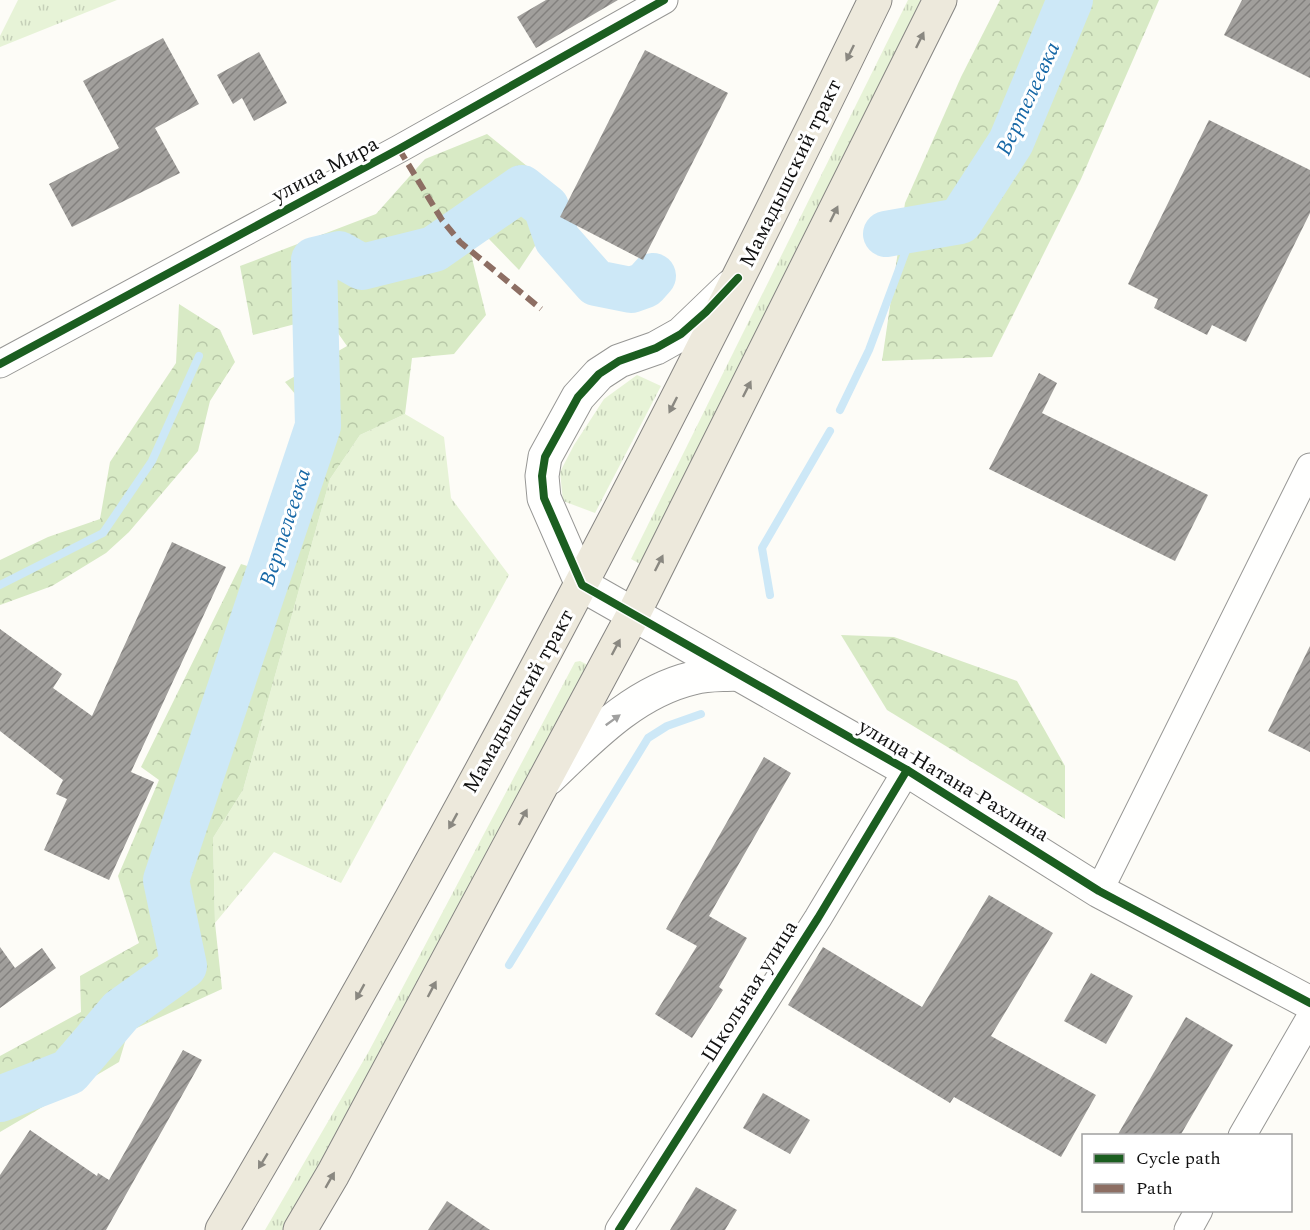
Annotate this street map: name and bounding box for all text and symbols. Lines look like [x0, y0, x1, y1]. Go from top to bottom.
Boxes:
one-way arrow [916, 31, 925, 48]
water label: Вертелеевка [988, 36, 1069, 161]
one-way arrow [845, 44, 854, 61]
street label: Мамадышский тракт [731, 74, 850, 273]
street label: улица Мира [265, 128, 385, 212]
one-way arrow [829, 206, 838, 223]
one-way arrow [742, 380, 752, 397]
one-way arrow [668, 397, 678, 414]
water label: Вертелеевка [251, 464, 320, 591]
one-way arrow [654, 554, 664, 571]
street label: Мамадышский тракт [455, 604, 583, 799]
one-way arrow [611, 638, 621, 655]
street label: улица Натана Рахлина [851, 711, 1056, 851]
one-way arrow [604, 714, 620, 726]
one-way arrow [518, 808, 528, 826]
one-way arrow [448, 813, 458, 830]
street label: Школьная улица [693, 914, 807, 1069]
one-way arrow [427, 980, 437, 997]
one-way arrow [355, 984, 365, 1001]
legend [1082, 1134, 1292, 1212]
text: Cycle path [1136, 1145, 1221, 1172]
one-way arrow [258, 1153, 268, 1170]
one-way arrow [324, 1171, 334, 1188]
text: Path [1136, 1175, 1173, 1202]

